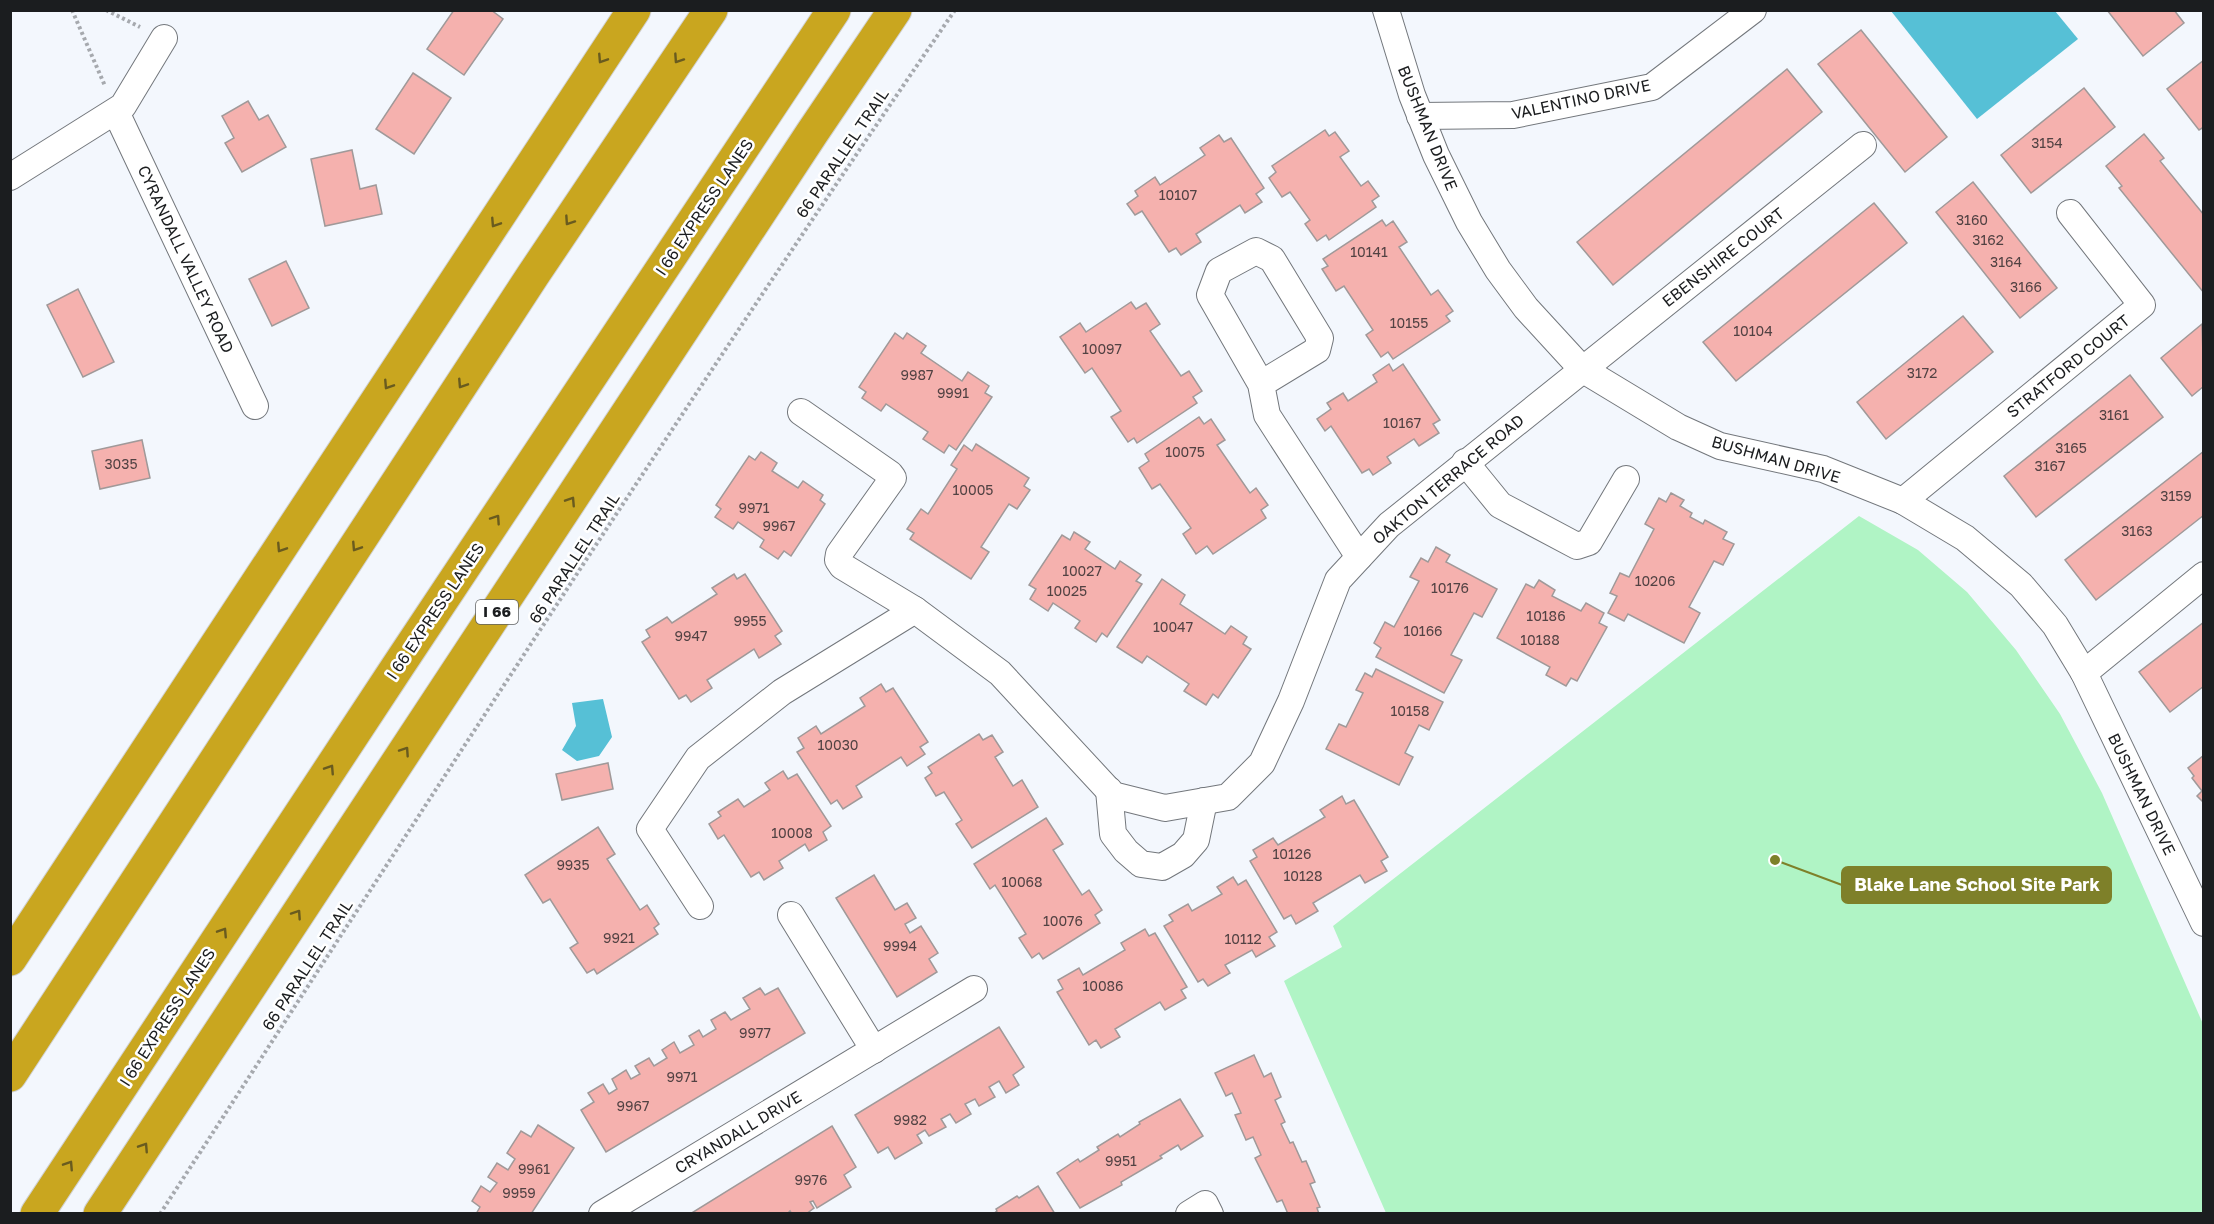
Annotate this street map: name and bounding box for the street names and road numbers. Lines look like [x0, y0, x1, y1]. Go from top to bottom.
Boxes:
street label: BUSHMAN DRIVE [1394, 63, 1462, 193]
street label: VALENTINO DRIVE [1510, 75, 1652, 123]
street label: 66 PARALLEL TRAIL [791, 85, 893, 221]
street label: I 66 EXPRESS LANES [651, 135, 757, 279]
street label: CYRANDALL VALLEY ROAD [134, 162, 238, 356]
street label: EBENSHIRE COURT [1658, 203, 1788, 311]
street label: STRATFORD COURT [2002, 310, 2134, 422]
street label: OAKTON TERRACE ROAD [1368, 410, 1528, 548]
street label: BUSHMAN DRIVE [1709, 431, 1843, 487]
street label: 66 PARALLEL TRAIL [524, 489, 624, 627]
street label: I 66 EXPRESS LANES [382, 539, 488, 683]
road number: I 66 [476, 600, 518, 624]
street label: BUSHMAN DRIVE [2104, 730, 2180, 858]
street label: 66 PARALLEL TRAIL [257, 896, 357, 1034]
street label: I 66 EXPRESS LANES [115, 944, 219, 1090]
street label: CRYANDALL DRIVE [671, 1086, 805, 1178]

